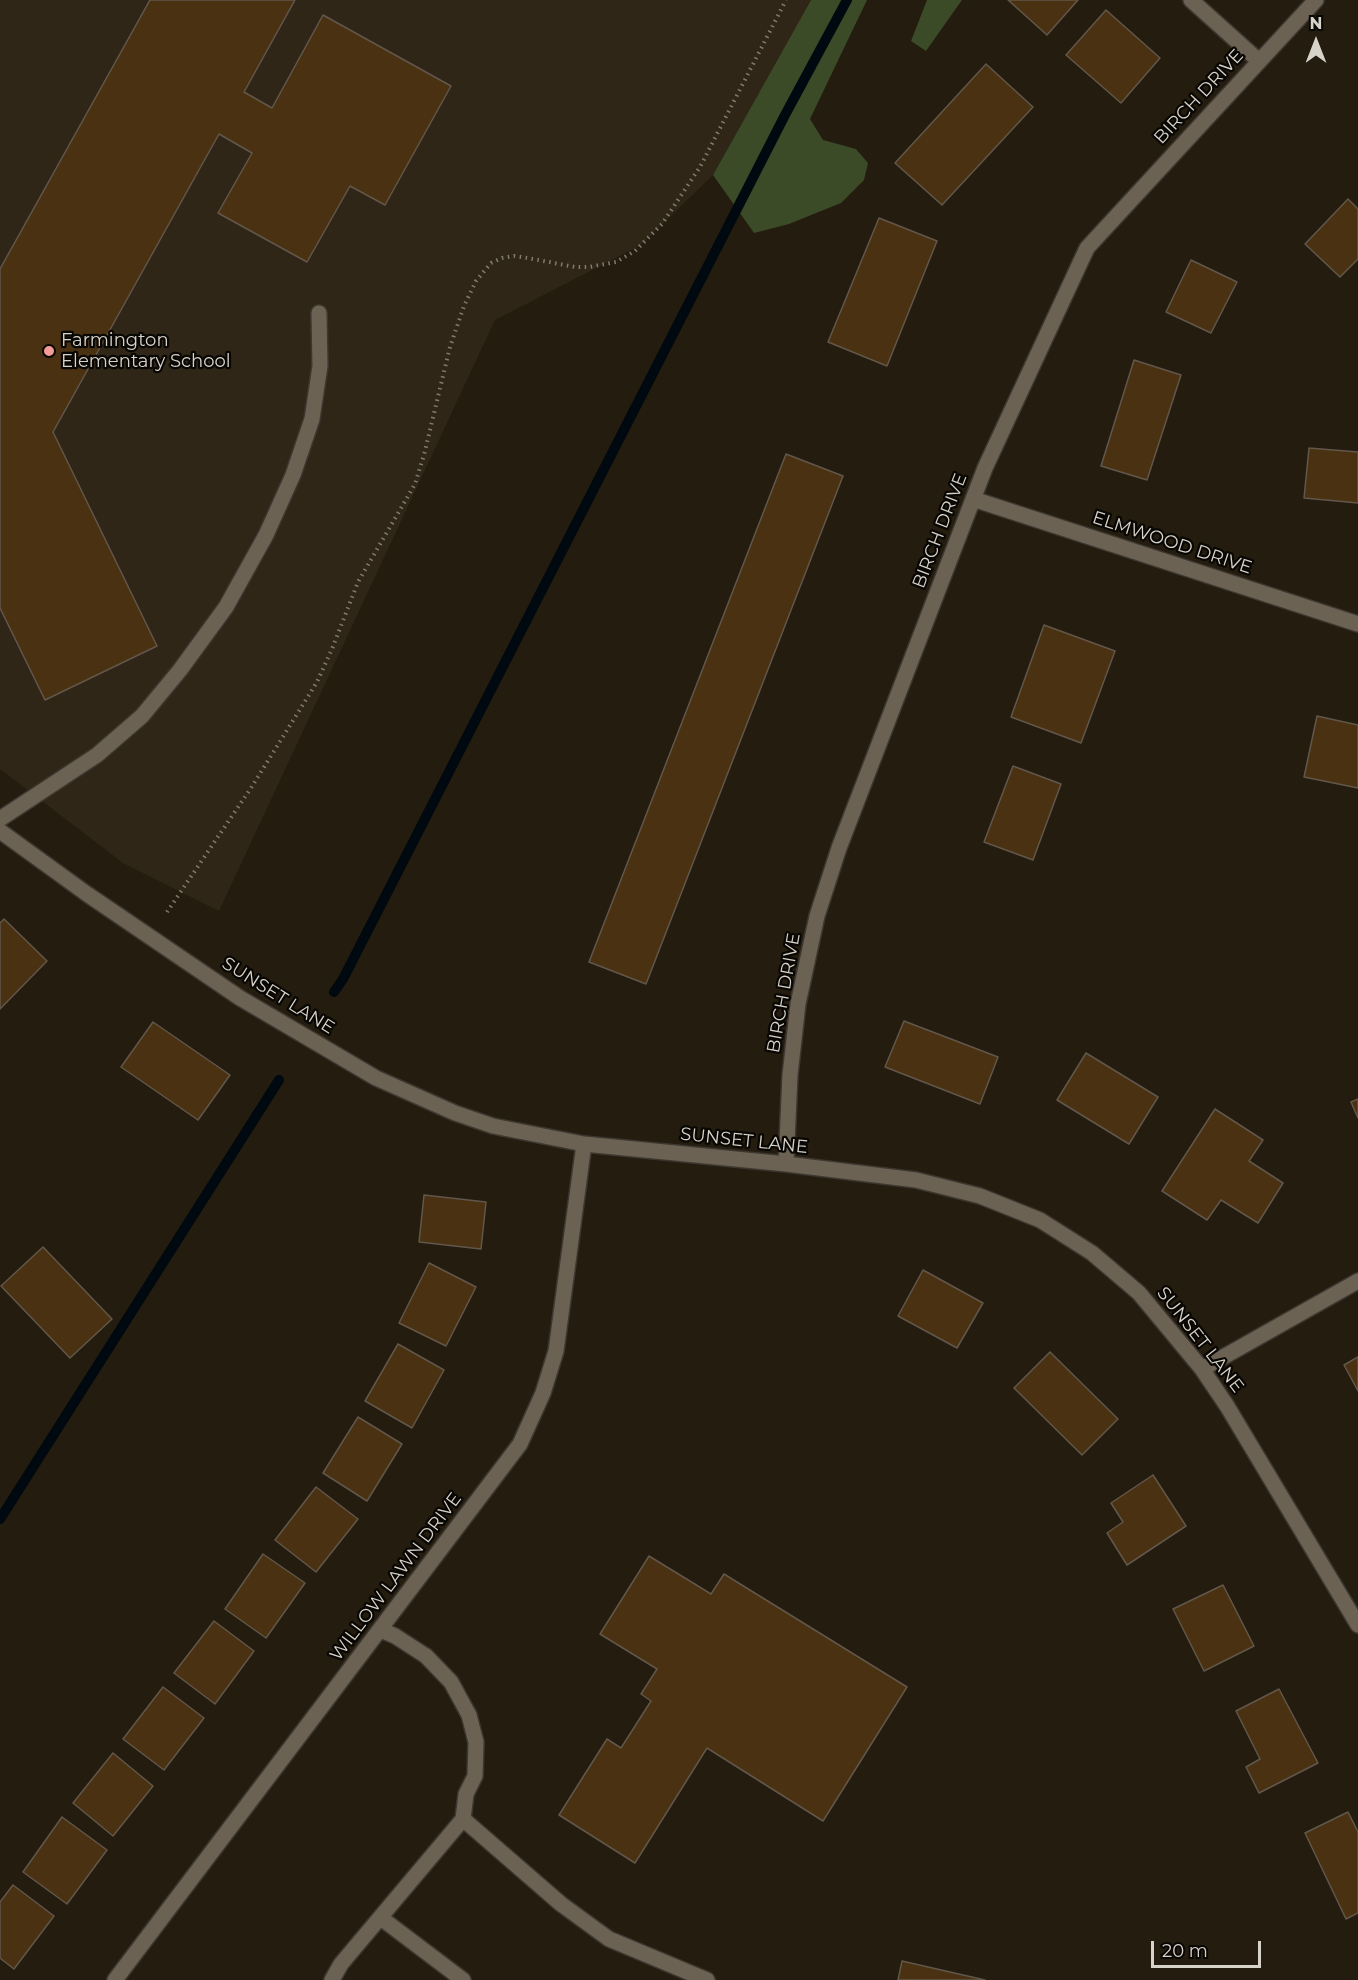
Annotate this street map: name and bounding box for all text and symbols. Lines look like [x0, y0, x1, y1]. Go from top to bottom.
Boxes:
north arrow [1286, 12, 1346, 72]
text: N [1310, 14, 1322, 33]
street label: BIRCH DRIVE [1150, 45, 1248, 149]
place label: Farmington Elementary School [61, 330, 231, 372]
marker: Farmington Elementary School [42, 344, 56, 358]
street label: BIRCH DRIVE [908, 470, 972, 592]
street label: ELMWOOD DRIVE [1090, 507, 1254, 579]
street label: BIRCH DRIVE [763, 931, 805, 1055]
street label: SUNSET LANE [218, 953, 338, 1039]
street label: SUNSET LANE [679, 1124, 809, 1158]
street label: SUNSET LANE [1152, 1283, 1248, 1397]
street label: WILLOW LAWN DRIVE [326, 1489, 466, 1665]
scale bar [1154, 1929, 1264, 1967]
text: 20 m [1162, 1940, 1208, 1962]

